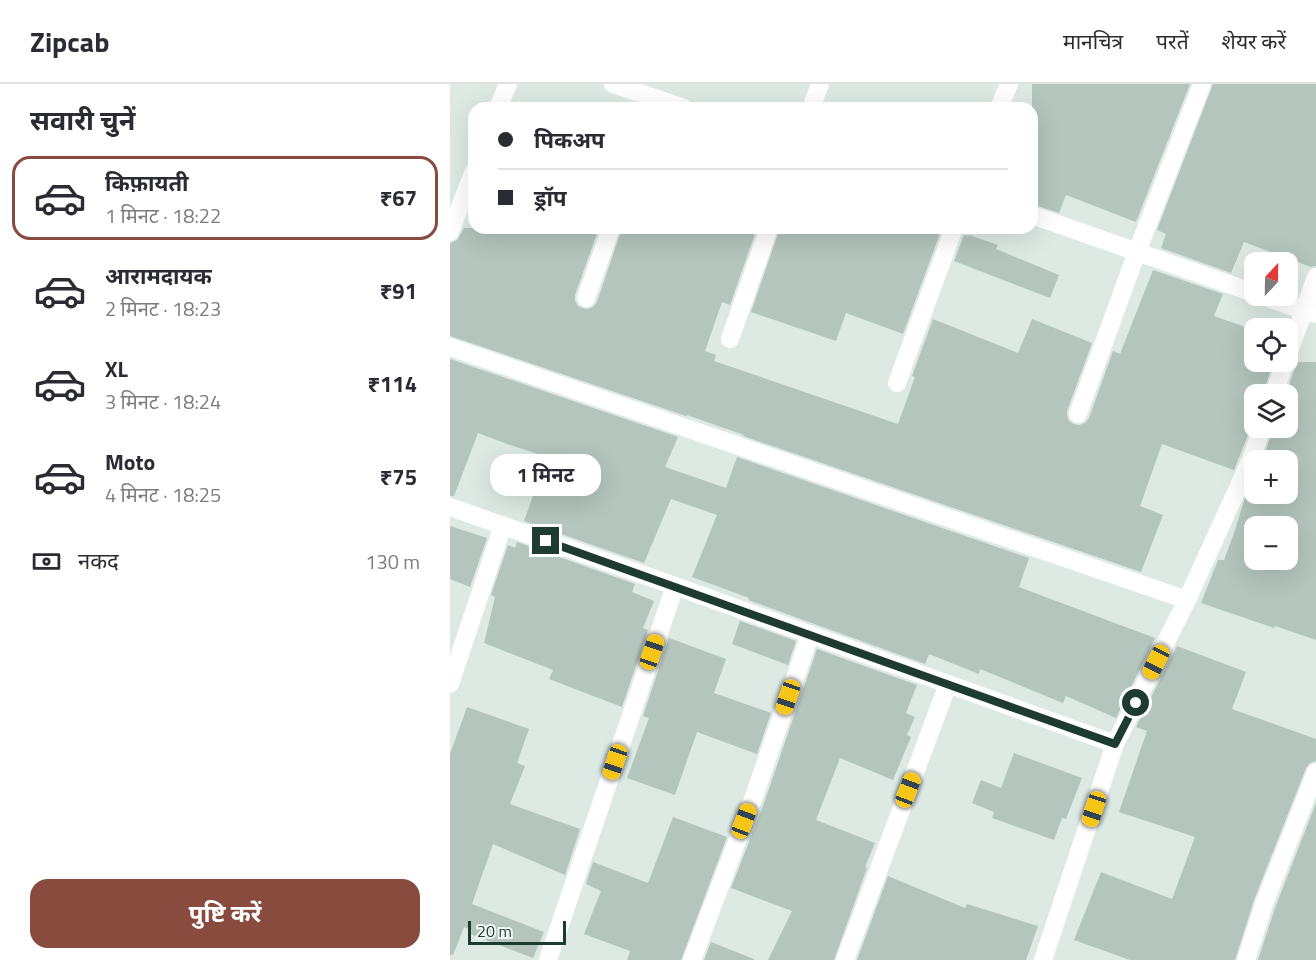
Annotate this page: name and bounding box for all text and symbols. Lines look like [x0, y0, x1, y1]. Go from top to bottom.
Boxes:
text: Zipcab [30, 20, 109, 63]
text: मानचित्र [1063, 25, 1123, 57]
text: परतें [1156, 25, 1189, 57]
text: शेयर करें [1222, 25, 1286, 57]
text: सवारी चुनें [30, 99, 135, 140]
text: पिकअप [534, 123, 605, 157]
text: किफ़ायती [105, 166, 189, 200]
icon: car [33, 171, 87, 225]
text: ₹67 [380, 181, 417, 215]
text: ड्रॉप [534, 181, 567, 215]
text: 1 मिनट · 18:22 [105, 200, 221, 231]
north arrow [1244, 252, 1298, 306]
map controls [1244, 252, 1298, 570]
text: आरामदायक [105, 259, 212, 293]
icon: car [33, 264, 87, 318]
text: ₹91 [380, 274, 417, 308]
text: 2 मिनट · 18:23 [105, 293, 221, 324]
button: locate [1244, 318, 1298, 372]
text: XL [105, 352, 128, 386]
icon: car [33, 357, 87, 411]
text: ₹114 [367, 367, 417, 401]
button: layers [1244, 384, 1298, 438]
text: 3 मिनट · 18:24 [105, 386, 221, 417]
text: Moto [105, 445, 155, 479]
icon: car [33, 450, 87, 504]
button: + [1244, 450, 1298, 504]
callout: 1 मिनट [490, 454, 602, 496]
text: 1 मिनट [517, 459, 574, 490]
text: ₹75 [380, 460, 417, 494]
text: 4 मिनट · 18:25 [105, 479, 221, 510]
button: − [1244, 516, 1298, 570]
route end [532, 527, 559, 554]
text: नकद [78, 544, 119, 578]
icon: cash [30, 545, 63, 578]
text: 130 m [365, 546, 420, 577]
car [638, 632, 666, 672]
car [1140, 642, 1172, 682]
car [774, 677, 802, 717]
route start [1122, 689, 1149, 716]
car [601, 742, 629, 782]
car [893, 770, 923, 810]
car [1080, 789, 1108, 829]
car [729, 801, 759, 841]
button: पुष्टि करें [30, 879, 420, 948]
scale bar [468, 918, 566, 946]
text: 20 m [477, 919, 512, 943]

